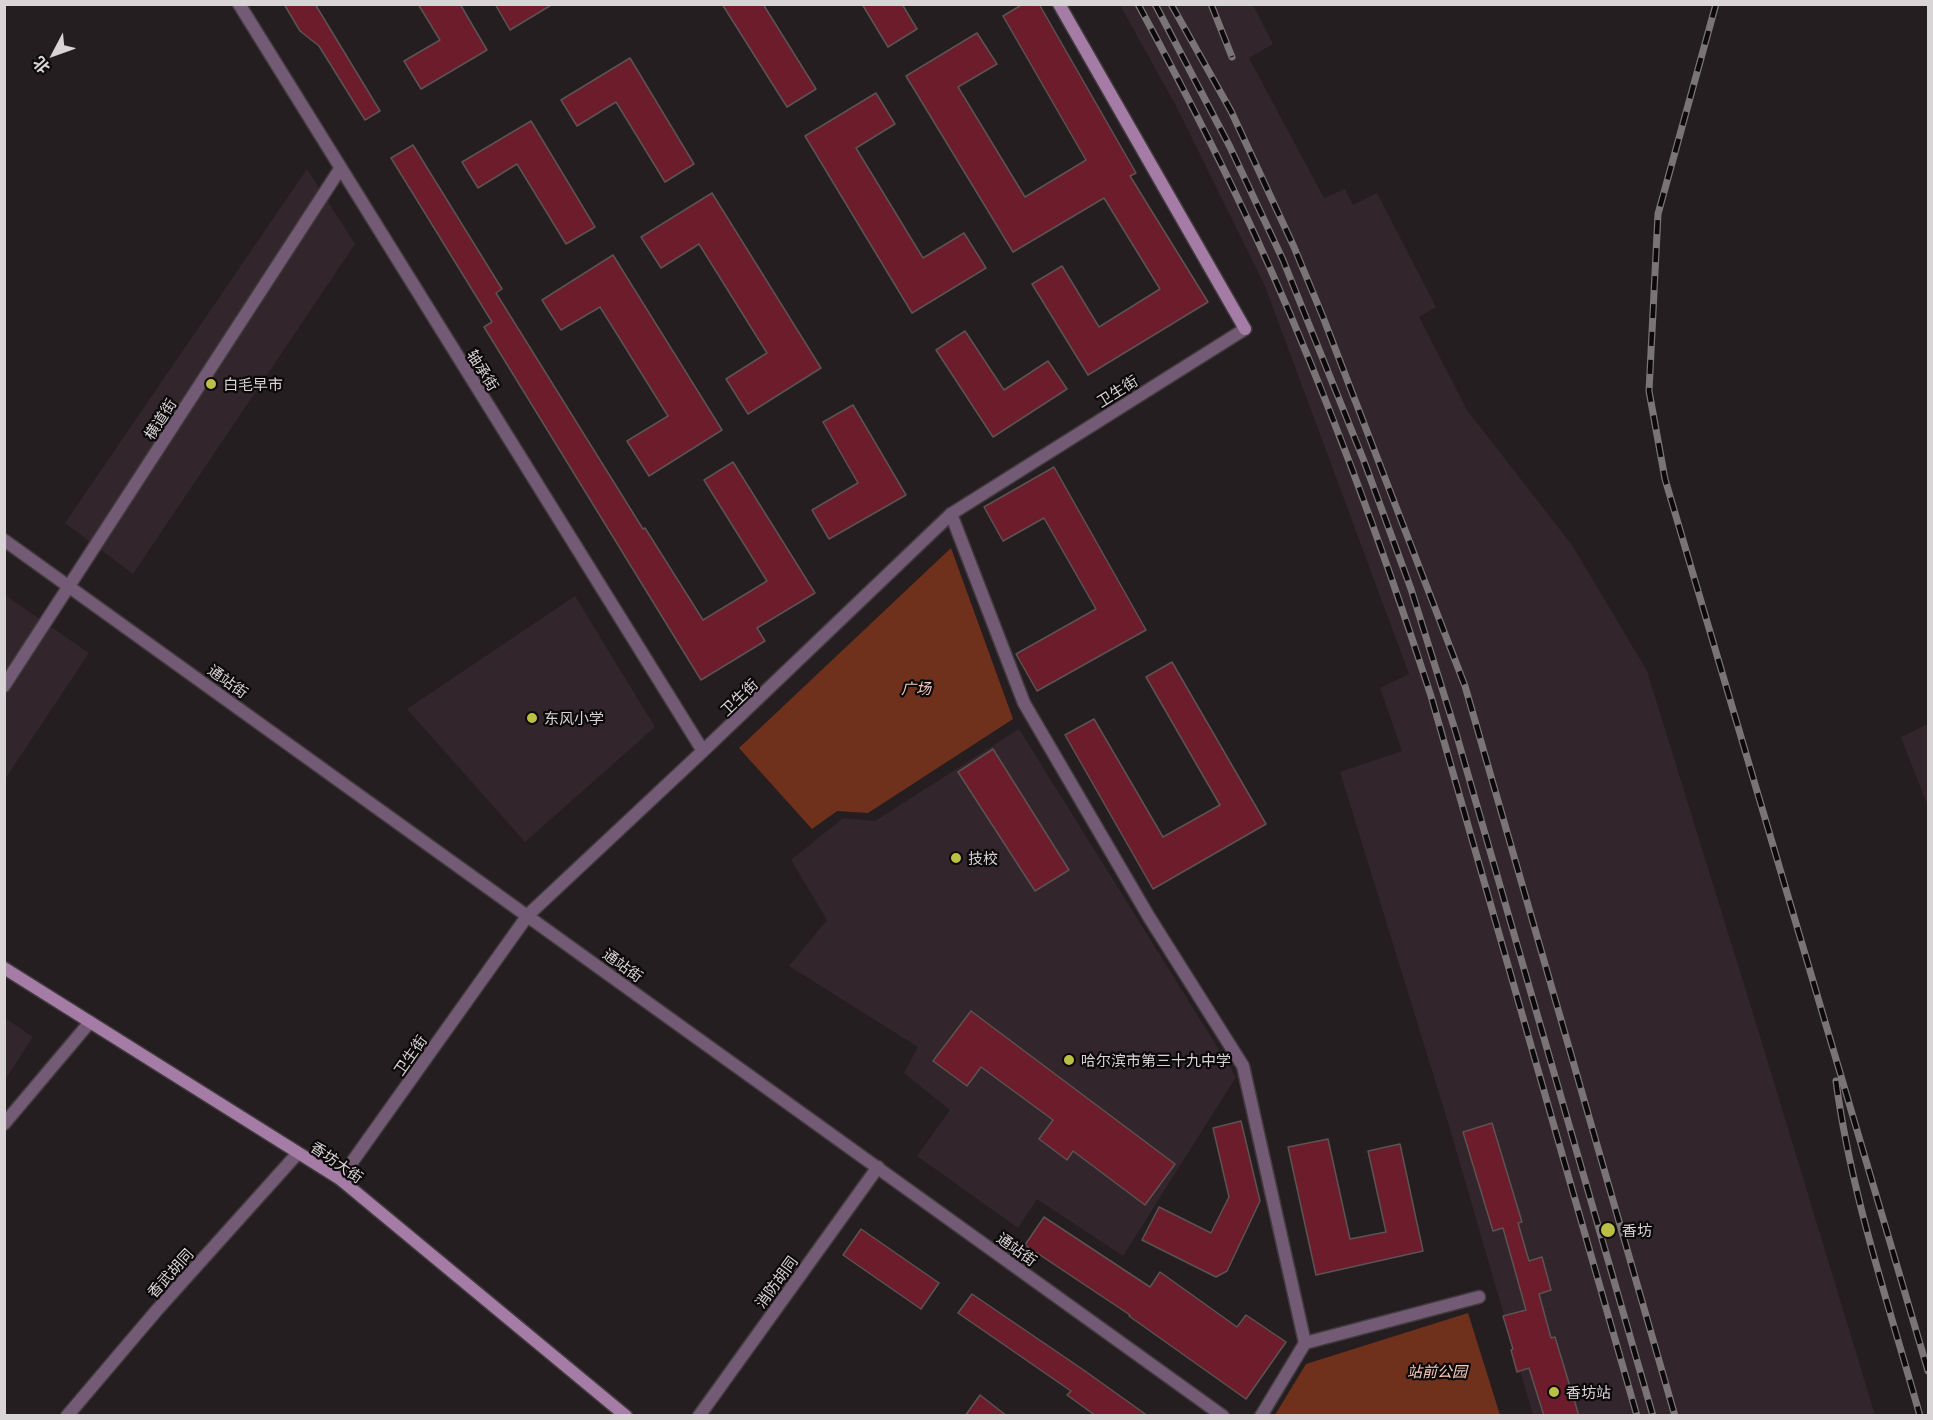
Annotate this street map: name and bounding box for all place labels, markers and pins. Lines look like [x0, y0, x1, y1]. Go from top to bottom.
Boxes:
place label: 白毛早市 [223, 375, 283, 393]
marker: 白毛早市 [204, 377, 218, 391]
place label: 东风小学 [544, 709, 604, 727]
marker: 东风小学 [525, 711, 539, 725]
place label: 技校 [968, 849, 998, 867]
marker: 技校 [949, 851, 963, 865]
place label: 哈尔滨市第三十九中学 [1081, 1051, 1231, 1069]
marker: 哈尔滨市第三十九中学 [1062, 1053, 1076, 1067]
marker: 香坊 [1599, 1221, 1617, 1239]
place label: 香坊 [1622, 1221, 1652, 1239]
place label: 香坊站 [1566, 1383, 1611, 1401]
marker: 香坊站 [1547, 1385, 1561, 1399]

